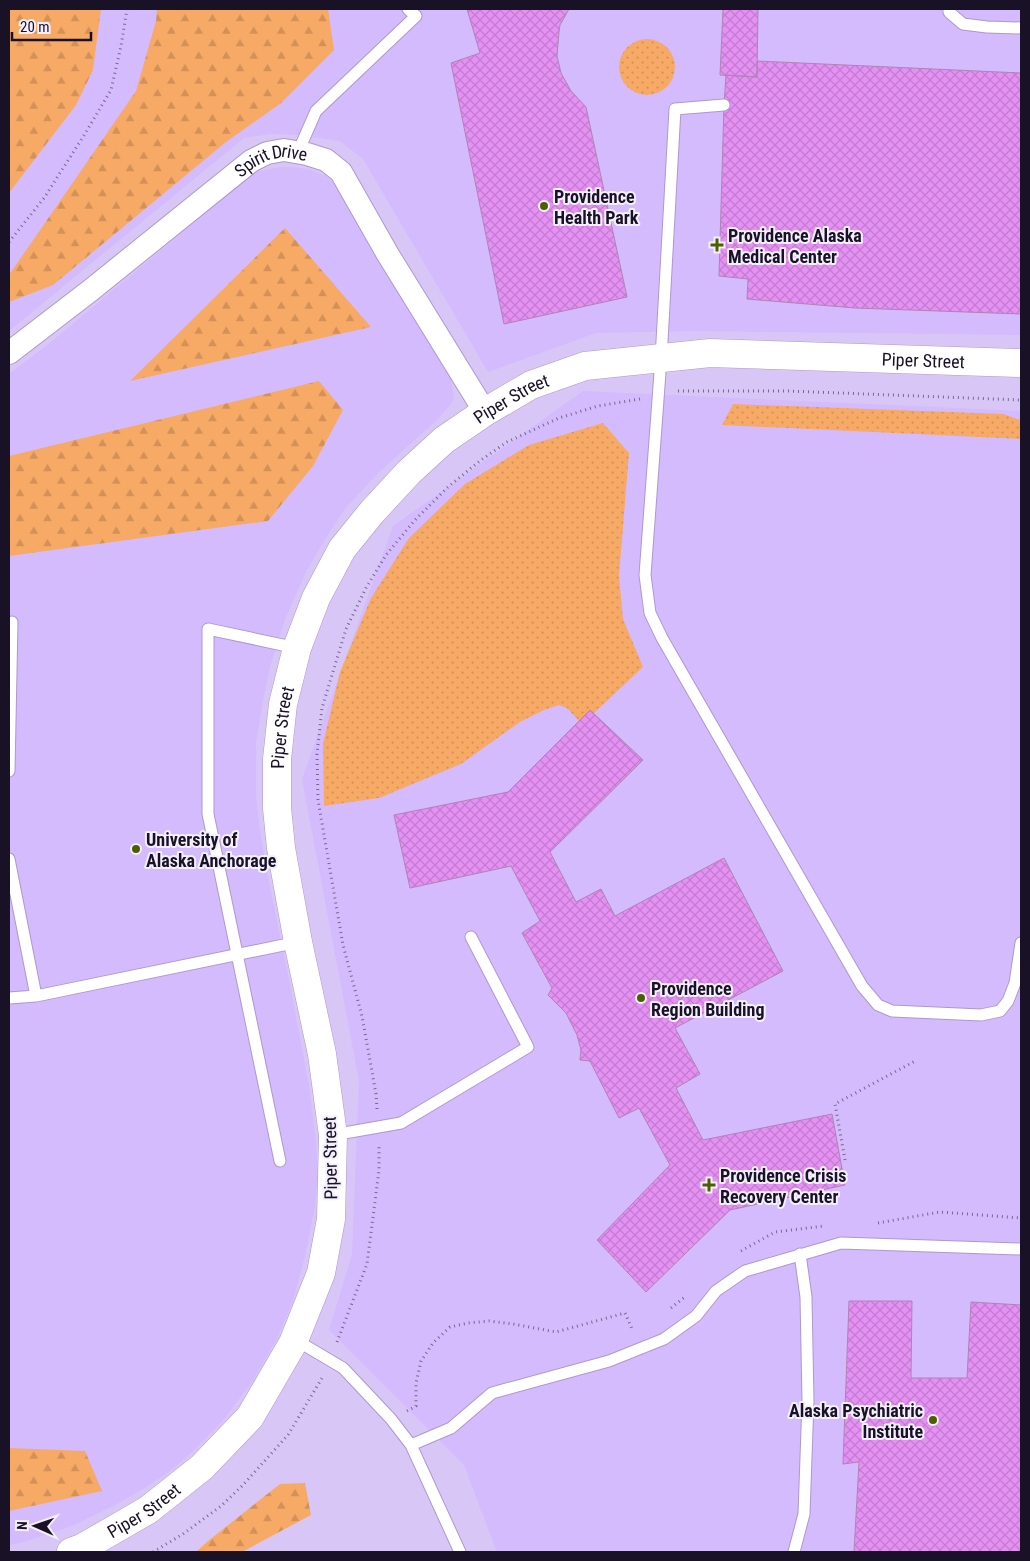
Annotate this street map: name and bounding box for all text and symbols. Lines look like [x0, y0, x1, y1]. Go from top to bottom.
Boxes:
scale bar [12, 10, 91, 42]
text: 20 m [20, 18, 50, 36]
street label: Spirit Drive [230, 139, 309, 181]
place label: Providence Health Park [554, 186, 639, 228]
marker: Providence Health Park [538, 200, 550, 212]
place label: Providence Alaska Medical Center [728, 225, 862, 267]
marker: Providence Alaska Medical Center [710, 238, 724, 252]
street label: Piper Street [881, 348, 965, 372]
street label: Piper Street [469, 369, 551, 427]
street label: Piper Street [267, 684, 298, 769]
place label: University of Alaska Anchorage [146, 829, 277, 871]
marker: University of Alaska Anchorage [130, 843, 142, 855]
place label: Providence Region Building [651, 978, 765, 1020]
marker: Providence Region Building [635, 992, 647, 1004]
street label: Piper Street [319, 1116, 341, 1200]
place label: Providence Crisis Recovery Center [720, 1165, 846, 1207]
marker: Providence Crisis Recovery Center [702, 1178, 716, 1192]
place label: Alaska Psychiatric Institute [789, 1400, 923, 1442]
marker: Alaska Psychiatric Institute [927, 1414, 939, 1426]
street label: Piper Street [103, 1478, 184, 1542]
north arrow [10, 1501, 60, 1551]
text: N [14, 1521, 30, 1530]

